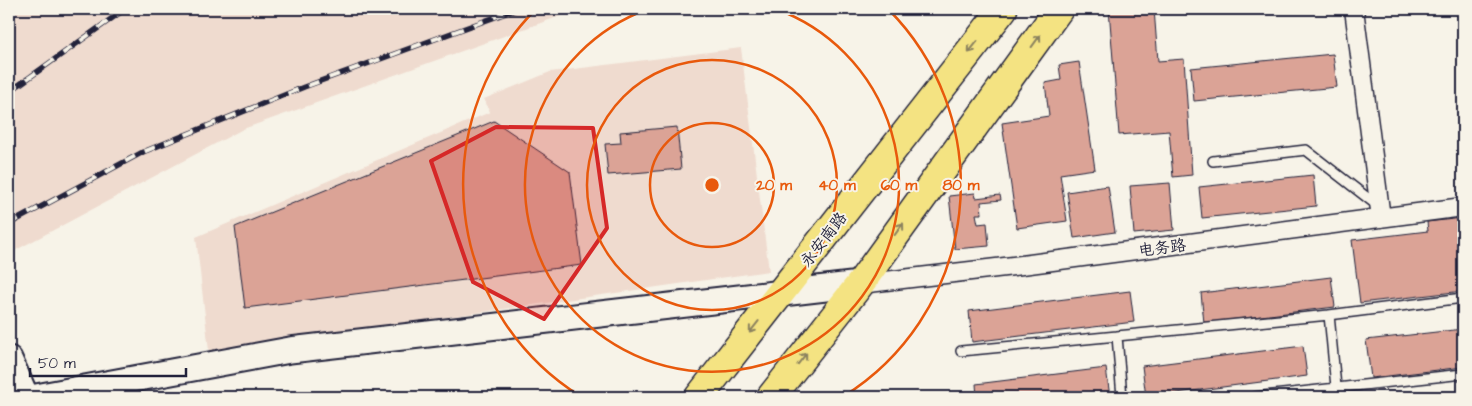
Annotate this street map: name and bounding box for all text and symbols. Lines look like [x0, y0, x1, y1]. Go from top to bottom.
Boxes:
one-way arrow [1031, 34, 1041, 48]
one-way arrow [968, 40, 979, 53]
text: 20 m [755, 175, 792, 196]
text: 40 m [818, 175, 856, 196]
text: 60 m [881, 175, 918, 196]
text: 80 m [943, 175, 980, 196]
centre of rings [703, 176, 721, 194]
street label: 永安南路 [795, 208, 852, 272]
one-way arrow [894, 222, 904, 236]
street label: 电务路 [1137, 234, 1187, 262]
one-way arrow [749, 320, 760, 333]
scale bar [30, 346, 186, 378]
text: 50 m [38, 353, 76, 374]
one-way arrow [796, 353, 807, 366]

